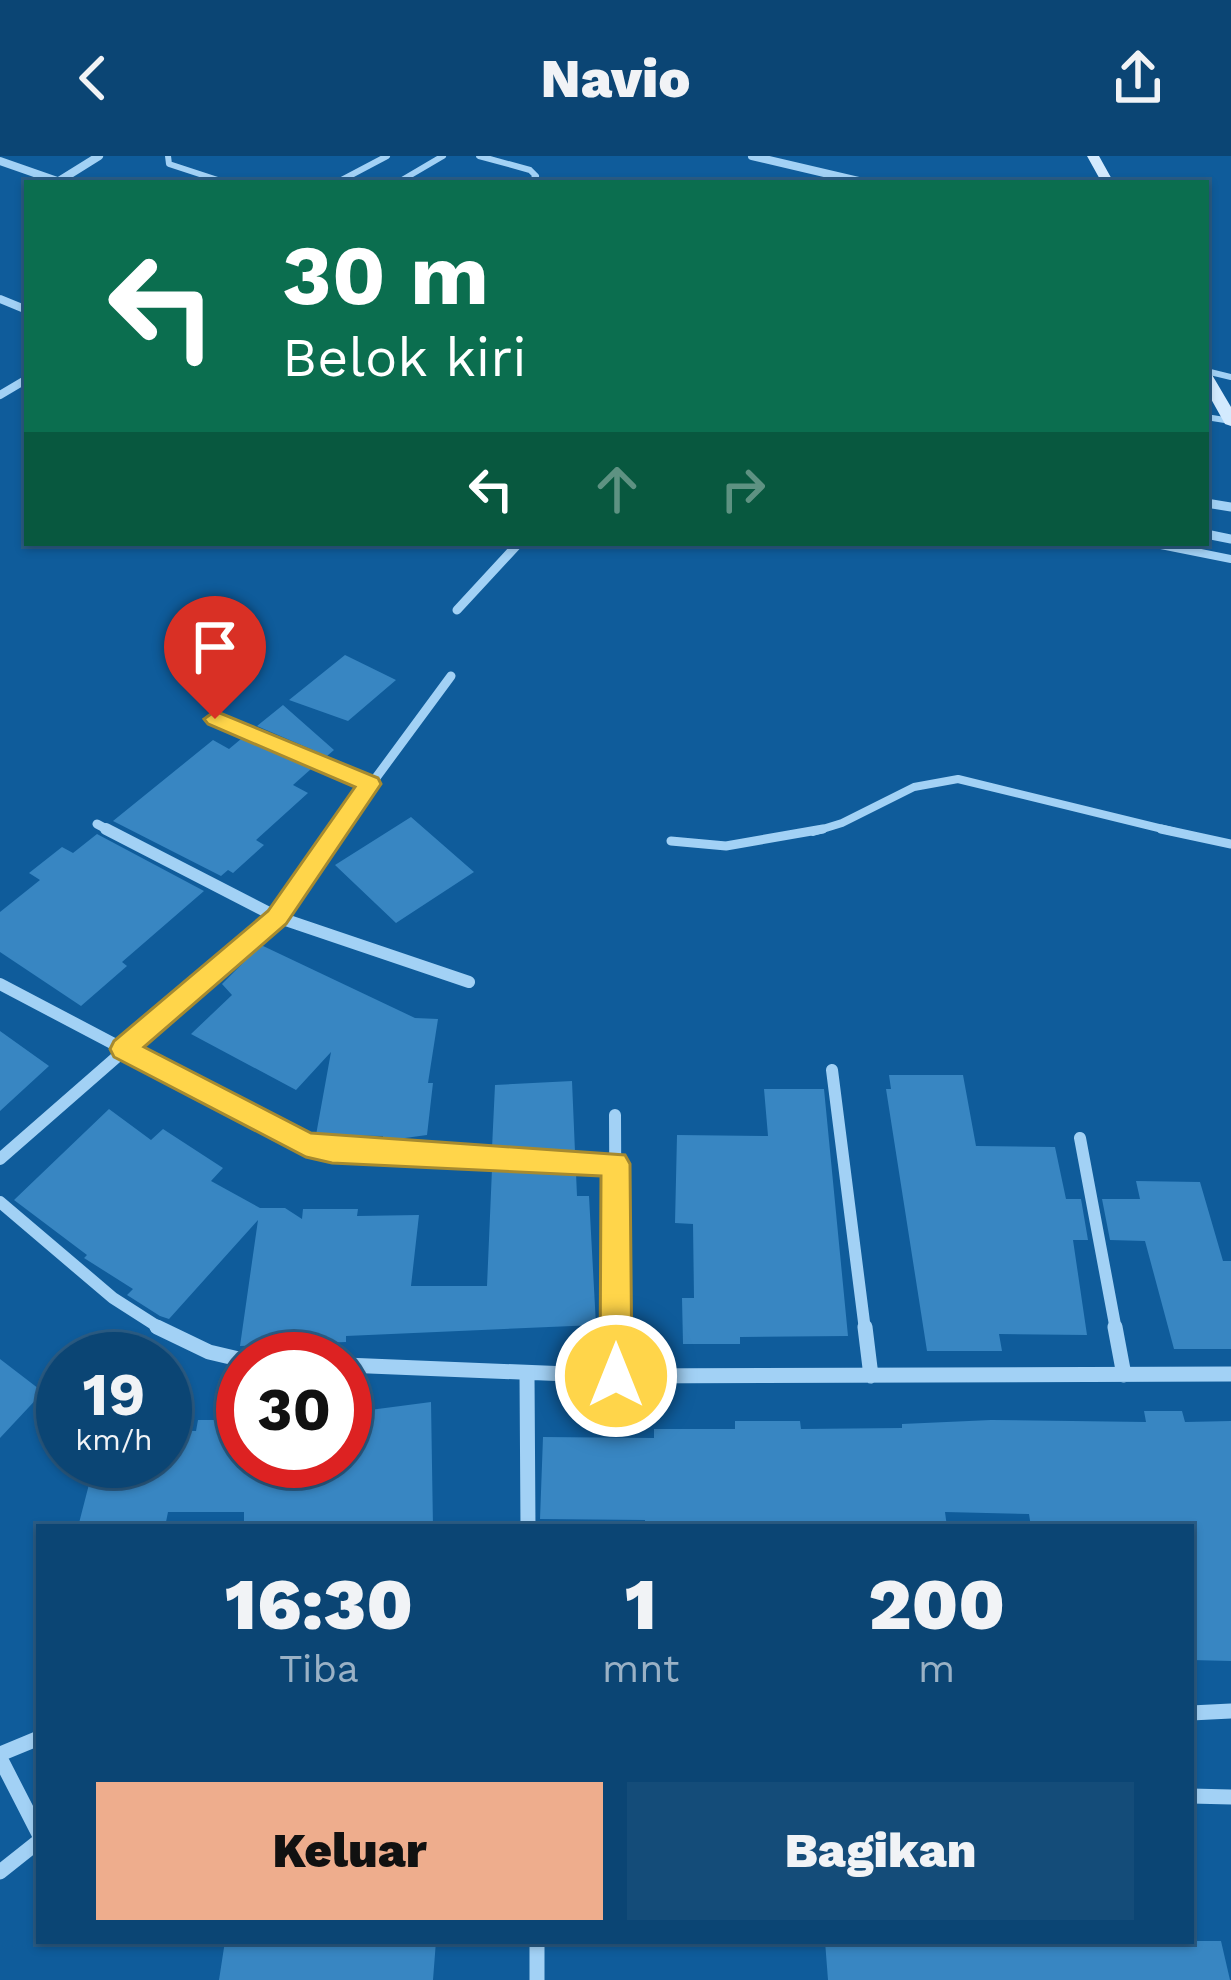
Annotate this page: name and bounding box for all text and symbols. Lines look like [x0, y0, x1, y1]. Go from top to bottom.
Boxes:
icon: back [60, 45, 126, 111]
icon: share [1105, 45, 1171, 111]
text: Navio [541, 47, 690, 110]
text: 30 m [282, 226, 489, 324]
icon: left [84, 228, 240, 384]
text: Belok kiri [282, 326, 527, 389]
icon: left [458, 456, 524, 522]
icon: ahead [584, 456, 650, 522]
icon: right [710, 456, 776, 522]
pin [164, 596, 266, 719]
icon: arrive [182, 614, 248, 680]
position arrow [553, 1313, 679, 1439]
speed limit sign: 30 [216, 1332, 372, 1488]
text: 19 [83, 1359, 145, 1430]
text: km/h [75, 1422, 153, 1457]
text: 16:30 [225, 1562, 413, 1646]
text: 1 [625, 1562, 657, 1646]
text: 200 [868, 1562, 1005, 1646]
text: Tiba [279, 1646, 359, 1691]
text: mnt [602, 1646, 679, 1691]
text: m [918, 1646, 955, 1691]
button: Keluar [96, 1782, 603, 1920]
button: Bagikan [627, 1782, 1134, 1920]

